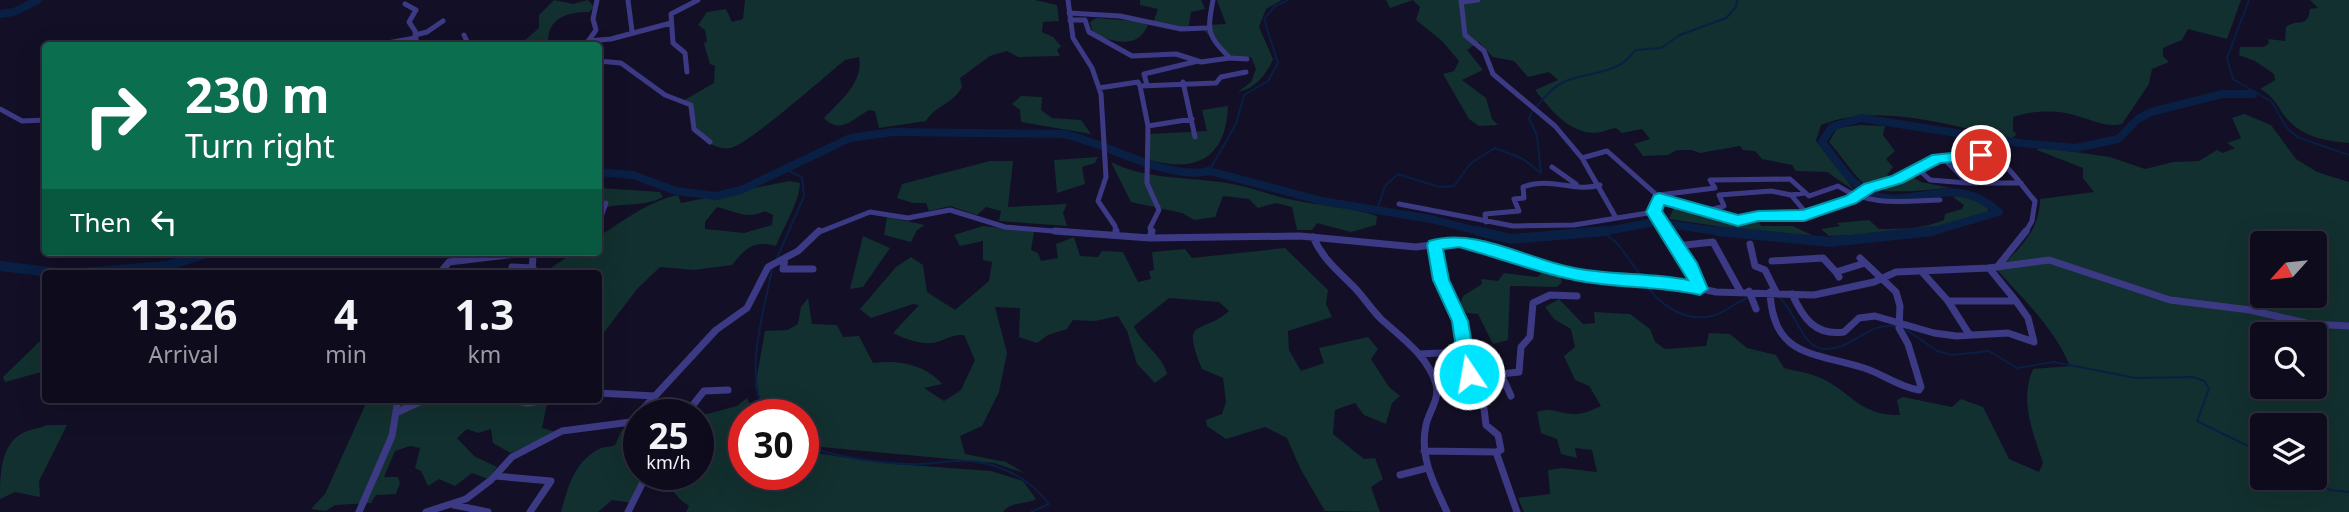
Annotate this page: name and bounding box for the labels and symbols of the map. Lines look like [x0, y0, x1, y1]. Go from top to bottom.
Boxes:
pin [1951, 125, 2011, 185]
north arrow [2250, 231, 2328, 308]
position arrow [1432, 337, 1506, 411]
speed limit sign: 30 [728, 399, 819, 490]

